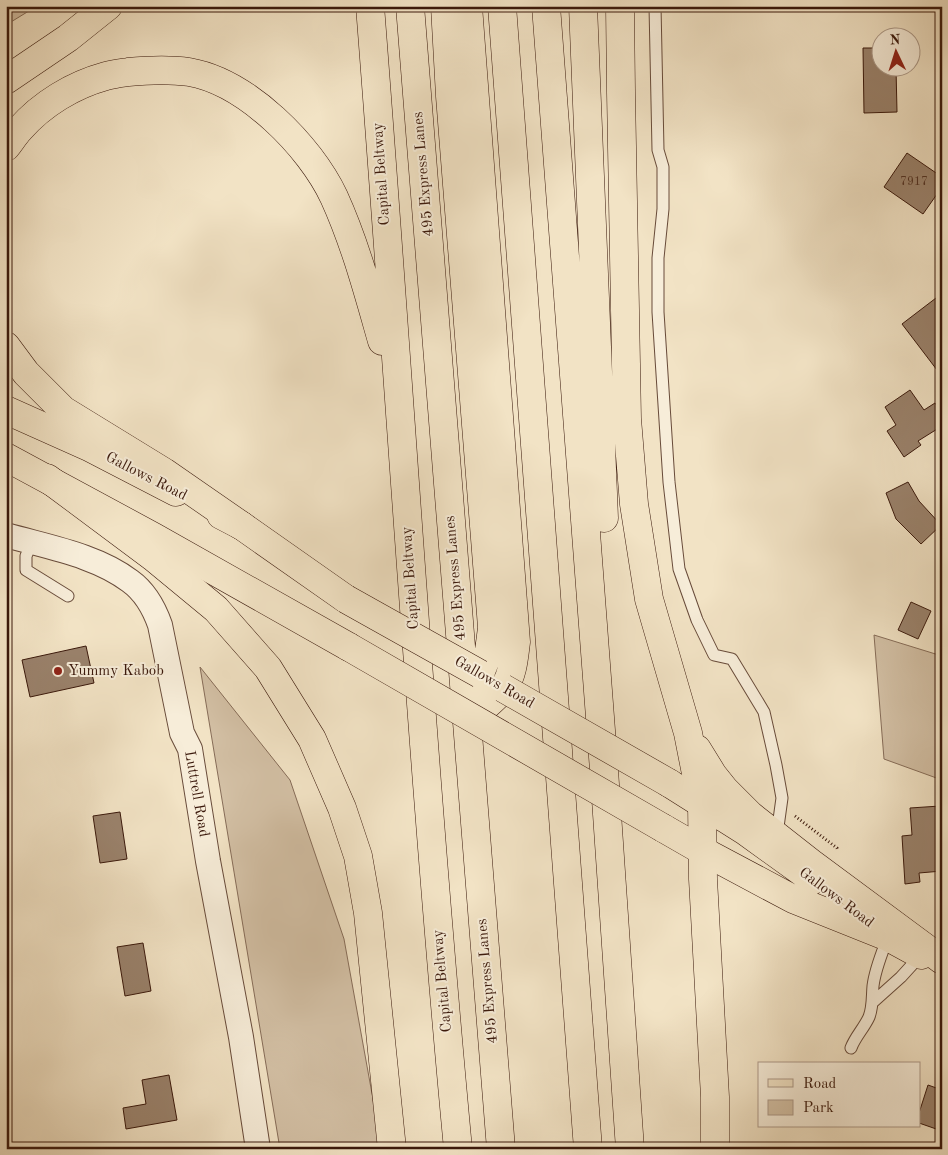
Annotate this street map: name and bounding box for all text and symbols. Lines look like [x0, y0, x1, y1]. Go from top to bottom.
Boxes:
north arrow [870, 28, 920, 78]
text: N [889, 33, 901, 47]
street label: 495 Express Lanes [411, 111, 437, 237]
street label: Capital Beltway [371, 122, 393, 226]
house number: 7917 [900, 176, 928, 188]
street label: Gallows Road [103, 450, 189, 504]
street label: 495 Express Lanes [443, 515, 469, 641]
street label: Capital Beltway [400, 526, 422, 630]
street label: Gallows Road [452, 654, 537, 712]
place label: Yummy Kabob [68, 664, 164, 679]
marker: Yummy Kabob [52, 665, 64, 677]
street label: Luttrell Road [181, 750, 211, 838]
street label: Gallows Road [796, 865, 876, 931]
street label: 495 Express Lanes [475, 918, 501, 1044]
street label: Capital Beltway [431, 929, 455, 1033]
legend [758, 1062, 920, 1128]
text: Road [803, 1077, 837, 1092]
text: Park [803, 1101, 834, 1116]

